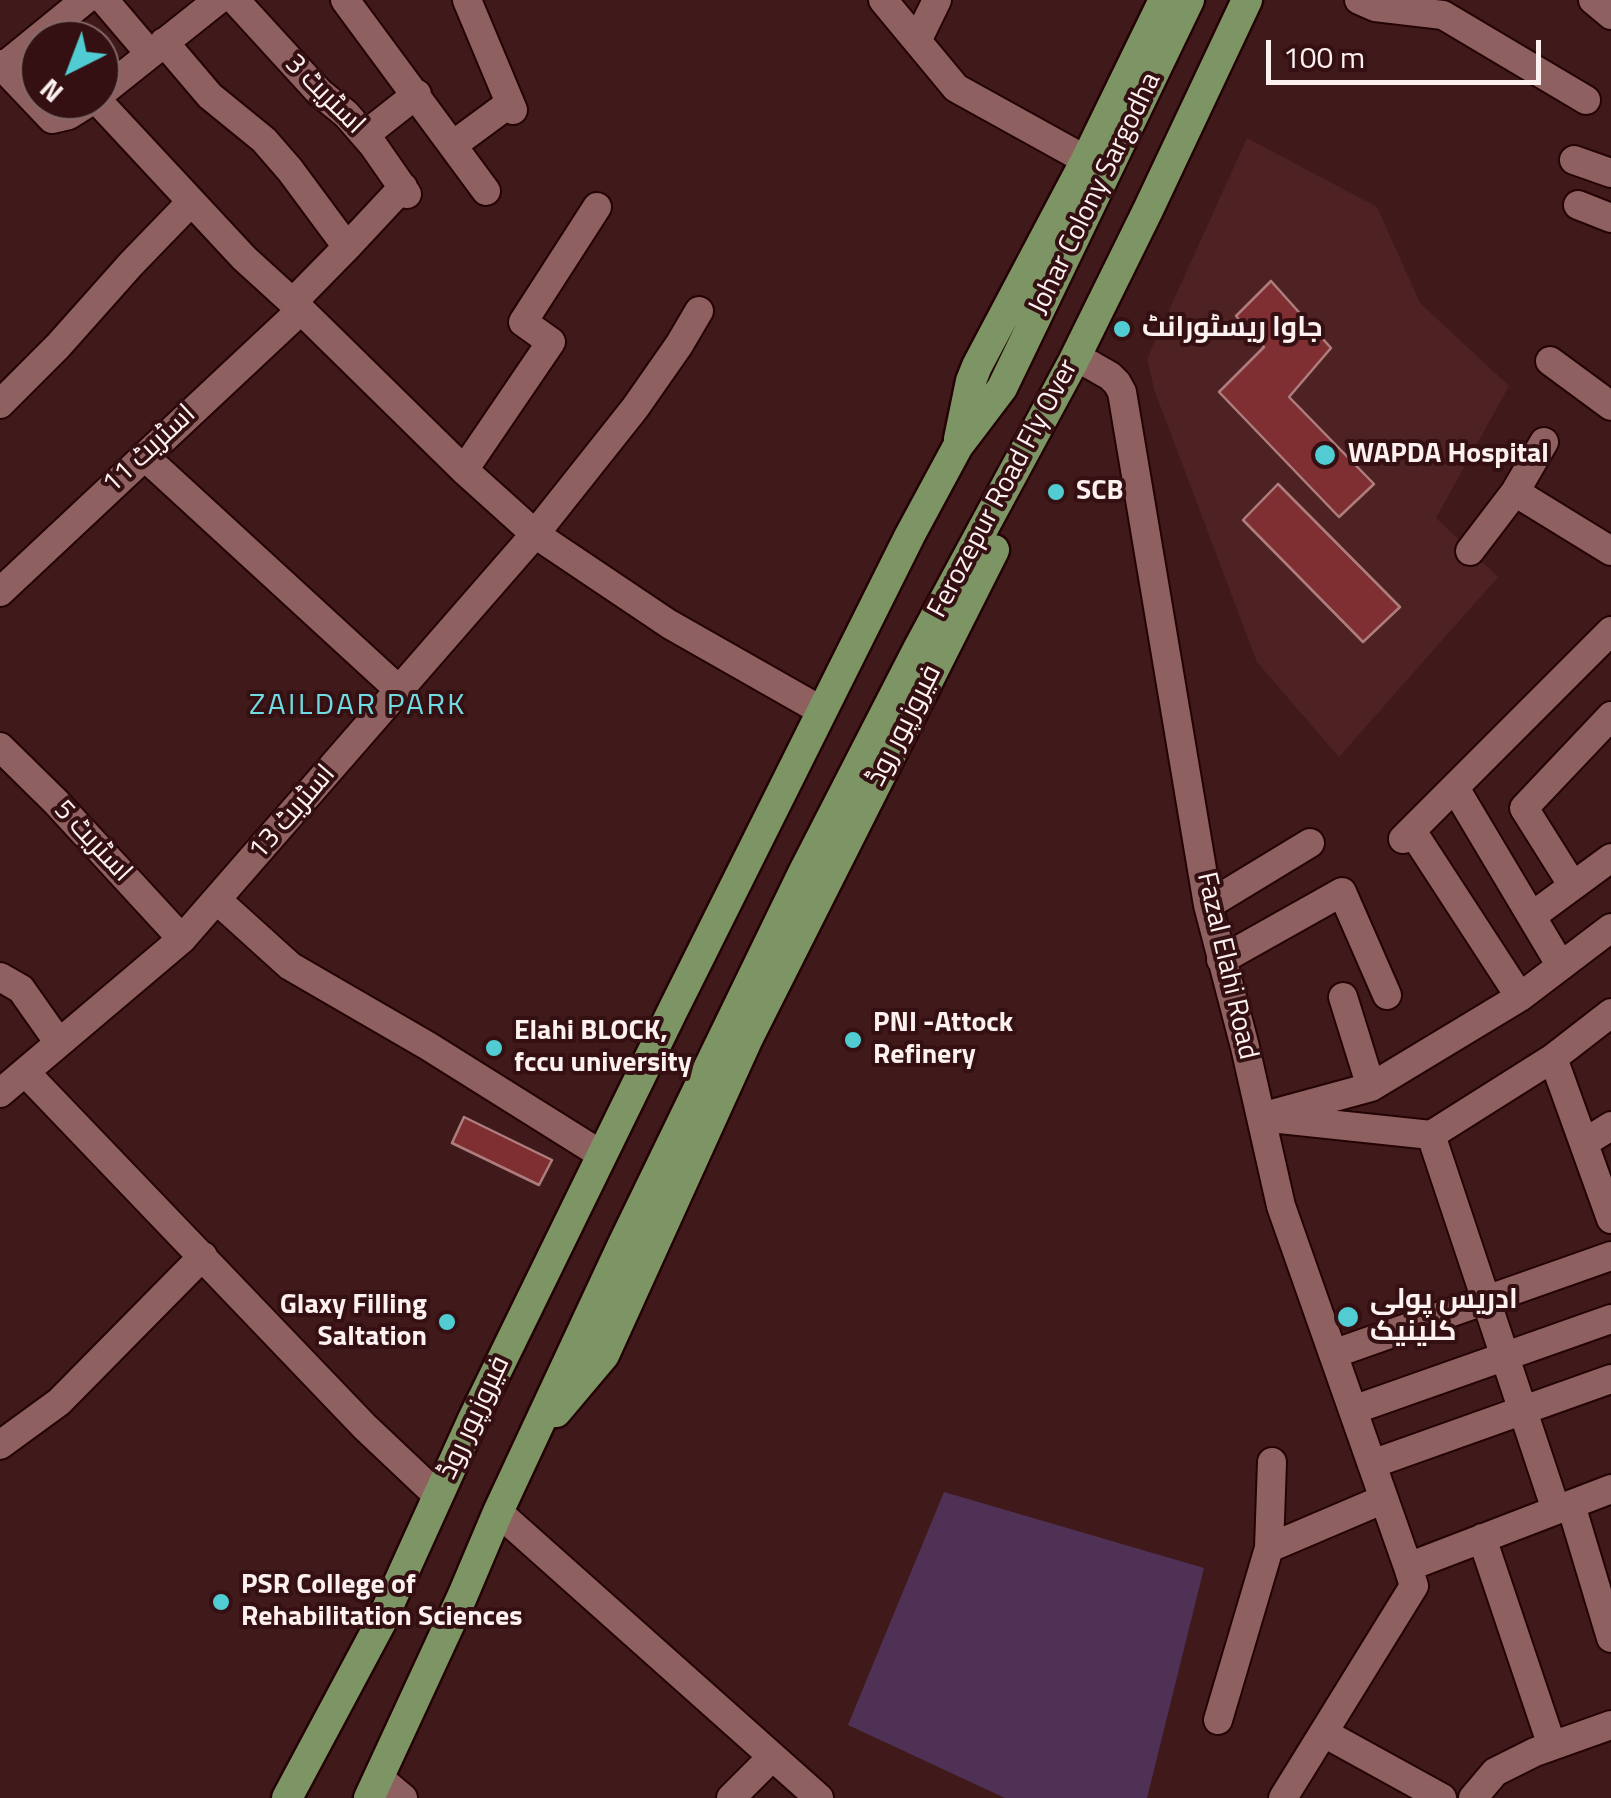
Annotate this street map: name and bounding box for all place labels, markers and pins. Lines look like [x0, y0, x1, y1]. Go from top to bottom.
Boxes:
place label: جاوا ریسٹورانٹ [1142, 312, 1323, 346]
marker: جاوا ریسٹورانٹ [1111, 318, 1133, 340]
place label: WAPDA Hospital [1348, 438, 1549, 472]
marker: WAPDA Hospital [1312, 442, 1338, 468]
place label: SCB [1076, 475, 1123, 509]
marker: SCB [1045, 481, 1067, 503]
place label: PNI -Attock Refinery [873, 1007, 1013, 1073]
place label: Elahi BLOCK, fccu university [514, 1015, 692, 1081]
marker: PNI -Attock Refinery [842, 1029, 864, 1051]
marker: Elahi BLOCK, fccu university [483, 1037, 505, 1059]
place label: ادریس پولی کلینیک [1370, 1284, 1518, 1350]
place label: Glaxy Filling Saltation [280, 1289, 427, 1355]
marker: ادریس پولی کلینیک [1335, 1304, 1361, 1330]
marker: Glaxy Filling Saltation [436, 1311, 458, 1333]
place label: PSR College of Rehabilitation Sciences [241, 1569, 522, 1635]
marker: PSR College of Rehabilitation Sciences [210, 1591, 232, 1613]

